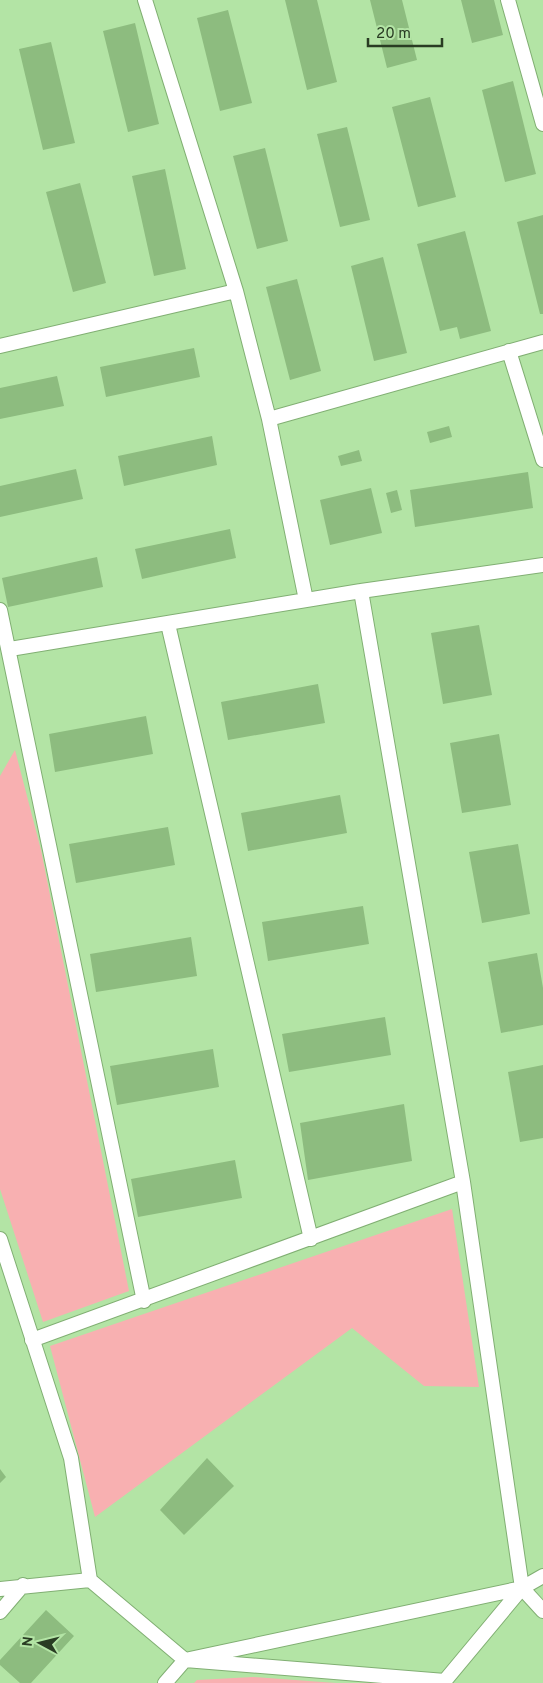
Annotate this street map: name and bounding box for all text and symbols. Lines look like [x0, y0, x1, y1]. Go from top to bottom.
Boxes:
scale bar [368, 15, 442, 47]
text: 20 m [376, 25, 411, 44]
north arrow [15, 1618, 65, 1668]
text: N [20, 1636, 38, 1648]

